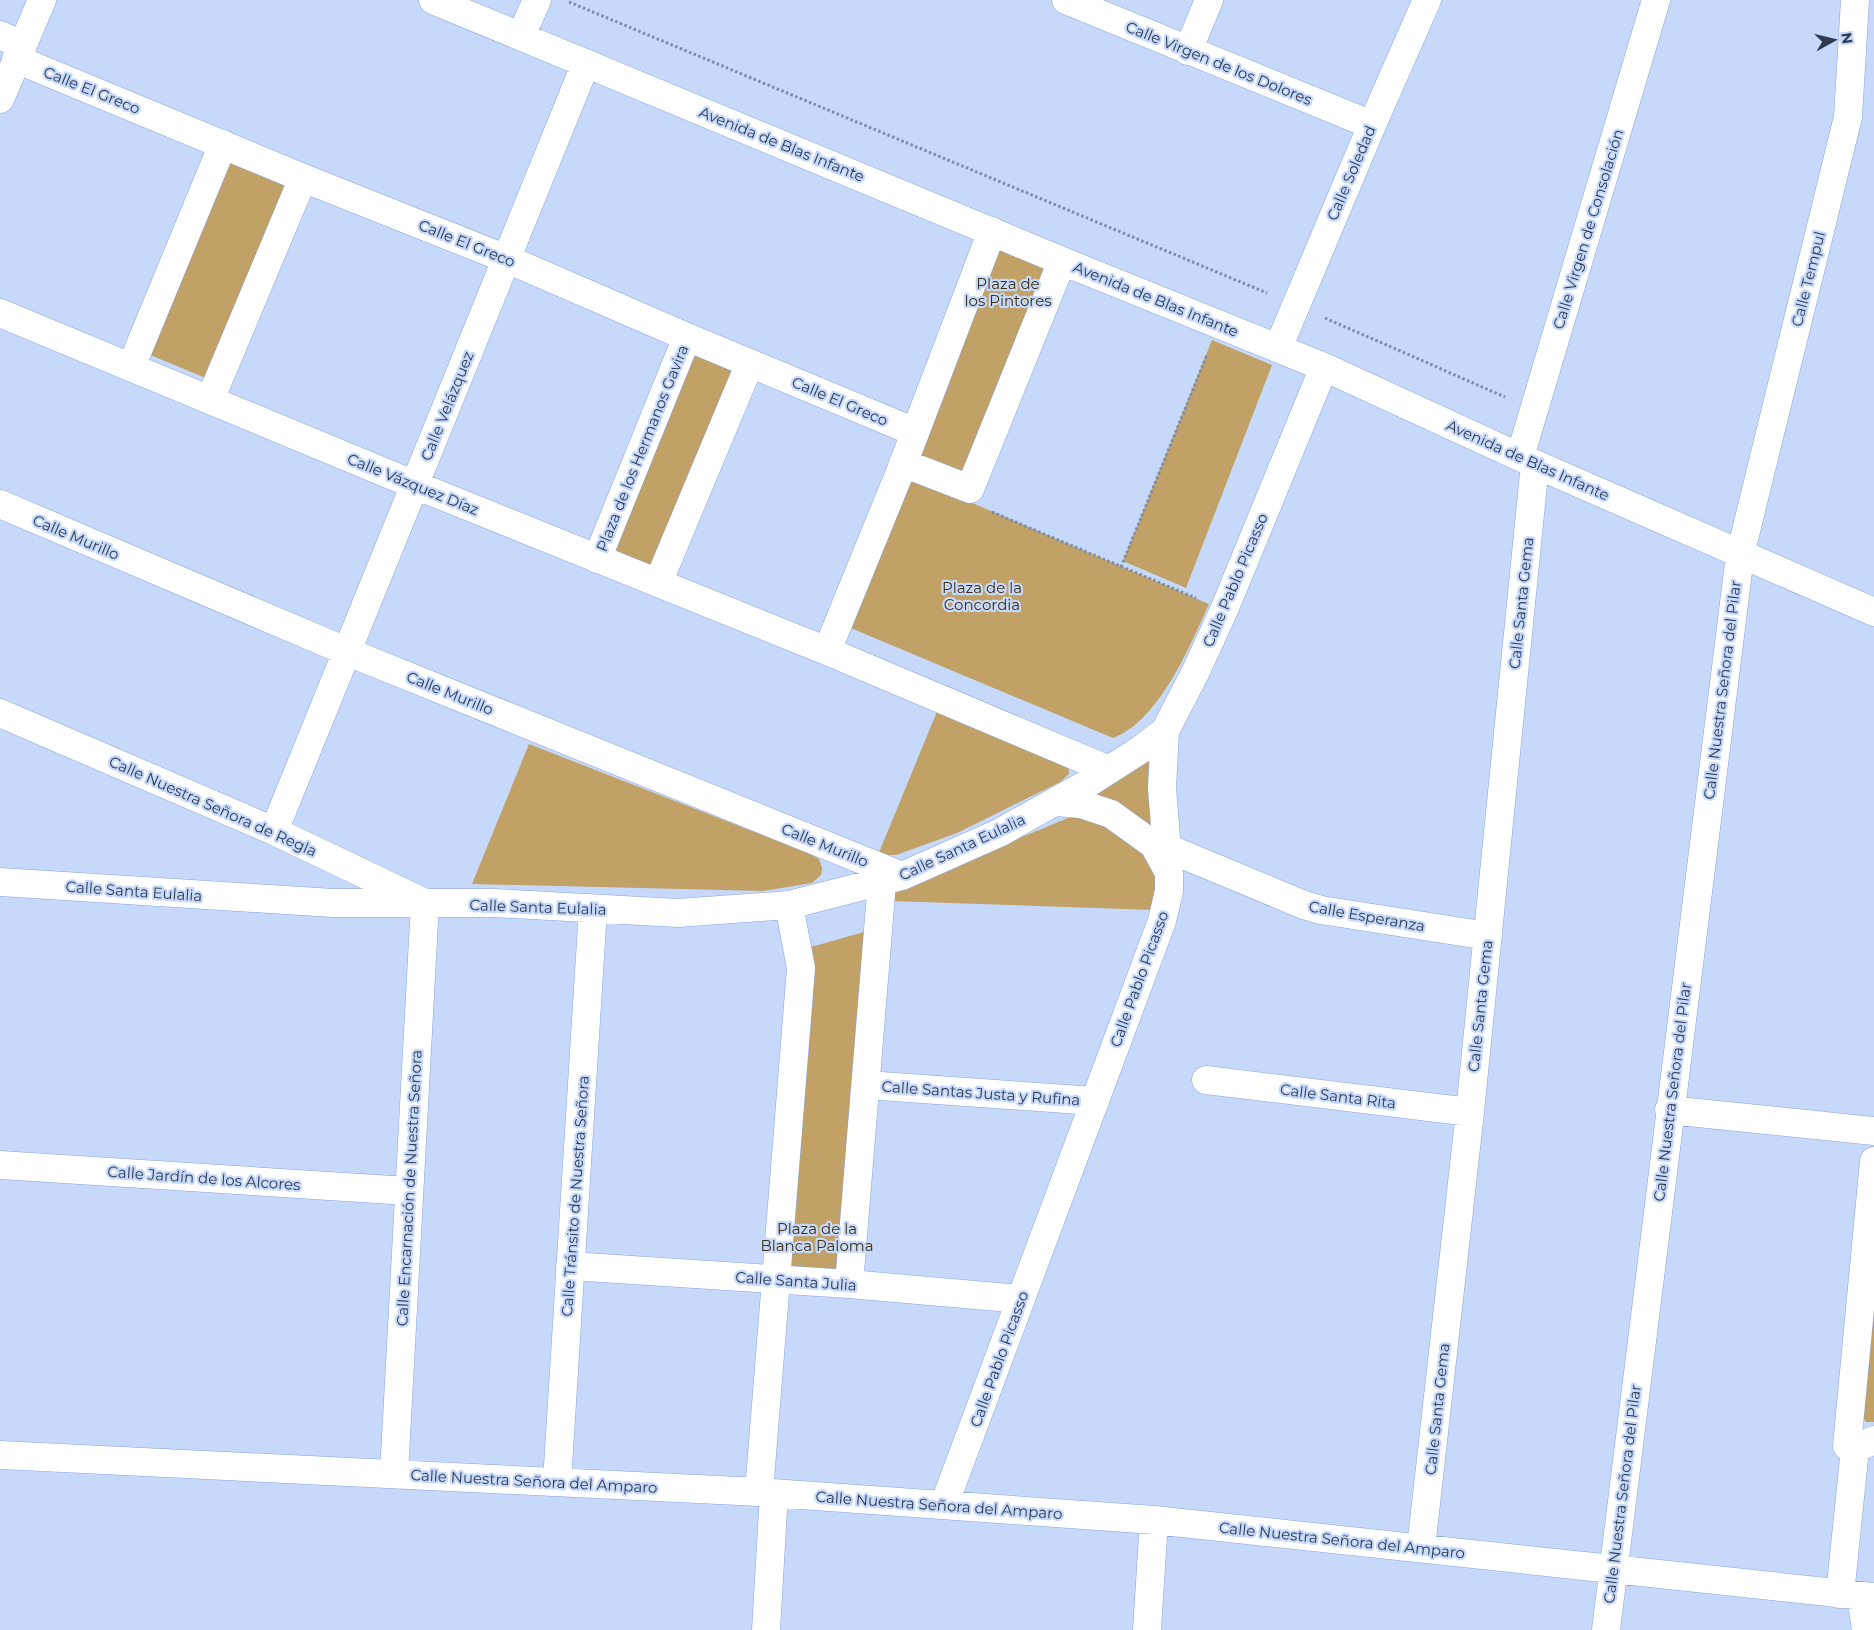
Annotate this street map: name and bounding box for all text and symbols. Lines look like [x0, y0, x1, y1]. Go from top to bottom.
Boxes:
north arrow [1809, 15, 1859, 65]
street label: Calle Virgen de los Dolores [1123, 17, 1315, 109]
text: N [1837, 31, 1857, 45]
street label: Calle El Greco [41, 62, 143, 118]
street label: Avenida de Blas Infante [697, 102, 867, 186]
street label: Calle Soledad [1322, 123, 1380, 223]
street label: Calle Virgen de Consolación [1548, 127, 1628, 331]
street label: Calle El Greco [416, 215, 518, 271]
street label: Calle Tempul [1787, 229, 1829, 329]
street label: Avenida de Blas Infante [1071, 257, 1241, 341]
park label: Plaza de los Pintores [964, 274, 1052, 310]
street label: Plaza de los Hermanos Gavira [592, 342, 692, 554]
street label: Calle Velázquez [416, 348, 478, 464]
street label: Calle El Greco [789, 372, 891, 430]
street label: Avenida de Blas Infante [1444, 415, 1612, 505]
street label: Calle Vázquez Díaz [344, 449, 482, 519]
street label: Calle Murillo [30, 510, 122, 564]
street label: Calle Pablo Picasso [1198, 510, 1272, 650]
street label: Calle Santa Gema [1505, 536, 1537, 670]
park label: Plaza de la Concordia [942, 578, 1022, 614]
street label: Calle Nuestra Señora del Pilar [1699, 580, 1745, 800]
street label: Calle Murillo [404, 667, 496, 719]
street label: Calle Nuestra Señora de Regla [106, 751, 320, 861]
street label: Calle Santa Eulalia [896, 809, 1028, 885]
street label: Calle Murillo [779, 819, 871, 871]
street label: Calle Santa Eulalia [65, 877, 203, 905]
street label: Calle Santa Eulalia [469, 895, 607, 919]
street label: Calle Esperanza [1307, 896, 1427, 936]
street label: Calle Pablo Picasso [1106, 908, 1172, 1050]
street label: Calle Santa Gema [1464, 939, 1496, 1073]
street label: Calle Nuestra Señora del Pilar [1649, 982, 1695, 1202]
street label: Calle Encarnación de Nuestra Señora [392, 1049, 426, 1327]
street label: Calle Tránsito de Nuestra Señora [557, 1075, 593, 1317]
street label: Calle Santas Justa y Rufina [881, 1077, 1081, 1109]
street label: Calle Santa Rita [1279, 1079, 1397, 1113]
street label: Calle Jardín de los Alcores [107, 1162, 301, 1194]
park label: Plaza de la Blanca Paloma [760, 1219, 874, 1255]
street label: Calle Santa Julia [735, 1267, 857, 1295]
street label: Calle Pablo Picasso [966, 1288, 1032, 1430]
street label: Calle Santa Gema [1421, 1342, 1453, 1476]
street label: Calle Nuestra Señora del Pilar [1599, 1384, 1645, 1604]
street label: Calle Nuestra Señora del Amparo [410, 1465, 658, 1497]
street label: Calle Nuestra Señora del Amparo [815, 1487, 1063, 1523]
street label: Calle Nuestra Señora del Amparo [1218, 1518, 1466, 1562]

